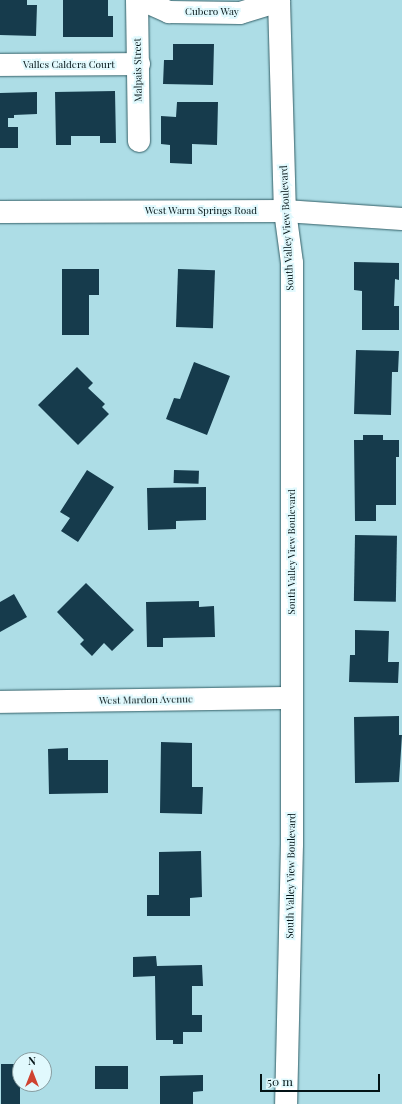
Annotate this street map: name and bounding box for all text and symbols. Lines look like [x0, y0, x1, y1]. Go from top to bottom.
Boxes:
street label: Cubero Way [185, 6, 239, 18]
street label: Malpais Street [131, 38, 145, 102]
street label: Valles Caldera Court [23, 59, 115, 71]
street label: South Valley View Boulevard [278, 164, 296, 292]
street label: West Warm Springs Road [145, 205, 257, 217]
street label: South Valley View Boulevard [286, 489, 298, 615]
street label: West Mardon Avenue [99, 693, 193, 707]
street label: South Valley View Boulevard [284, 813, 298, 939]
north arrow [12, 1052, 52, 1092]
text: N [28, 1053, 36, 1068]
scale bar [262, 1066, 382, 1092]
text: 50 m [267, 1073, 293, 1089]

